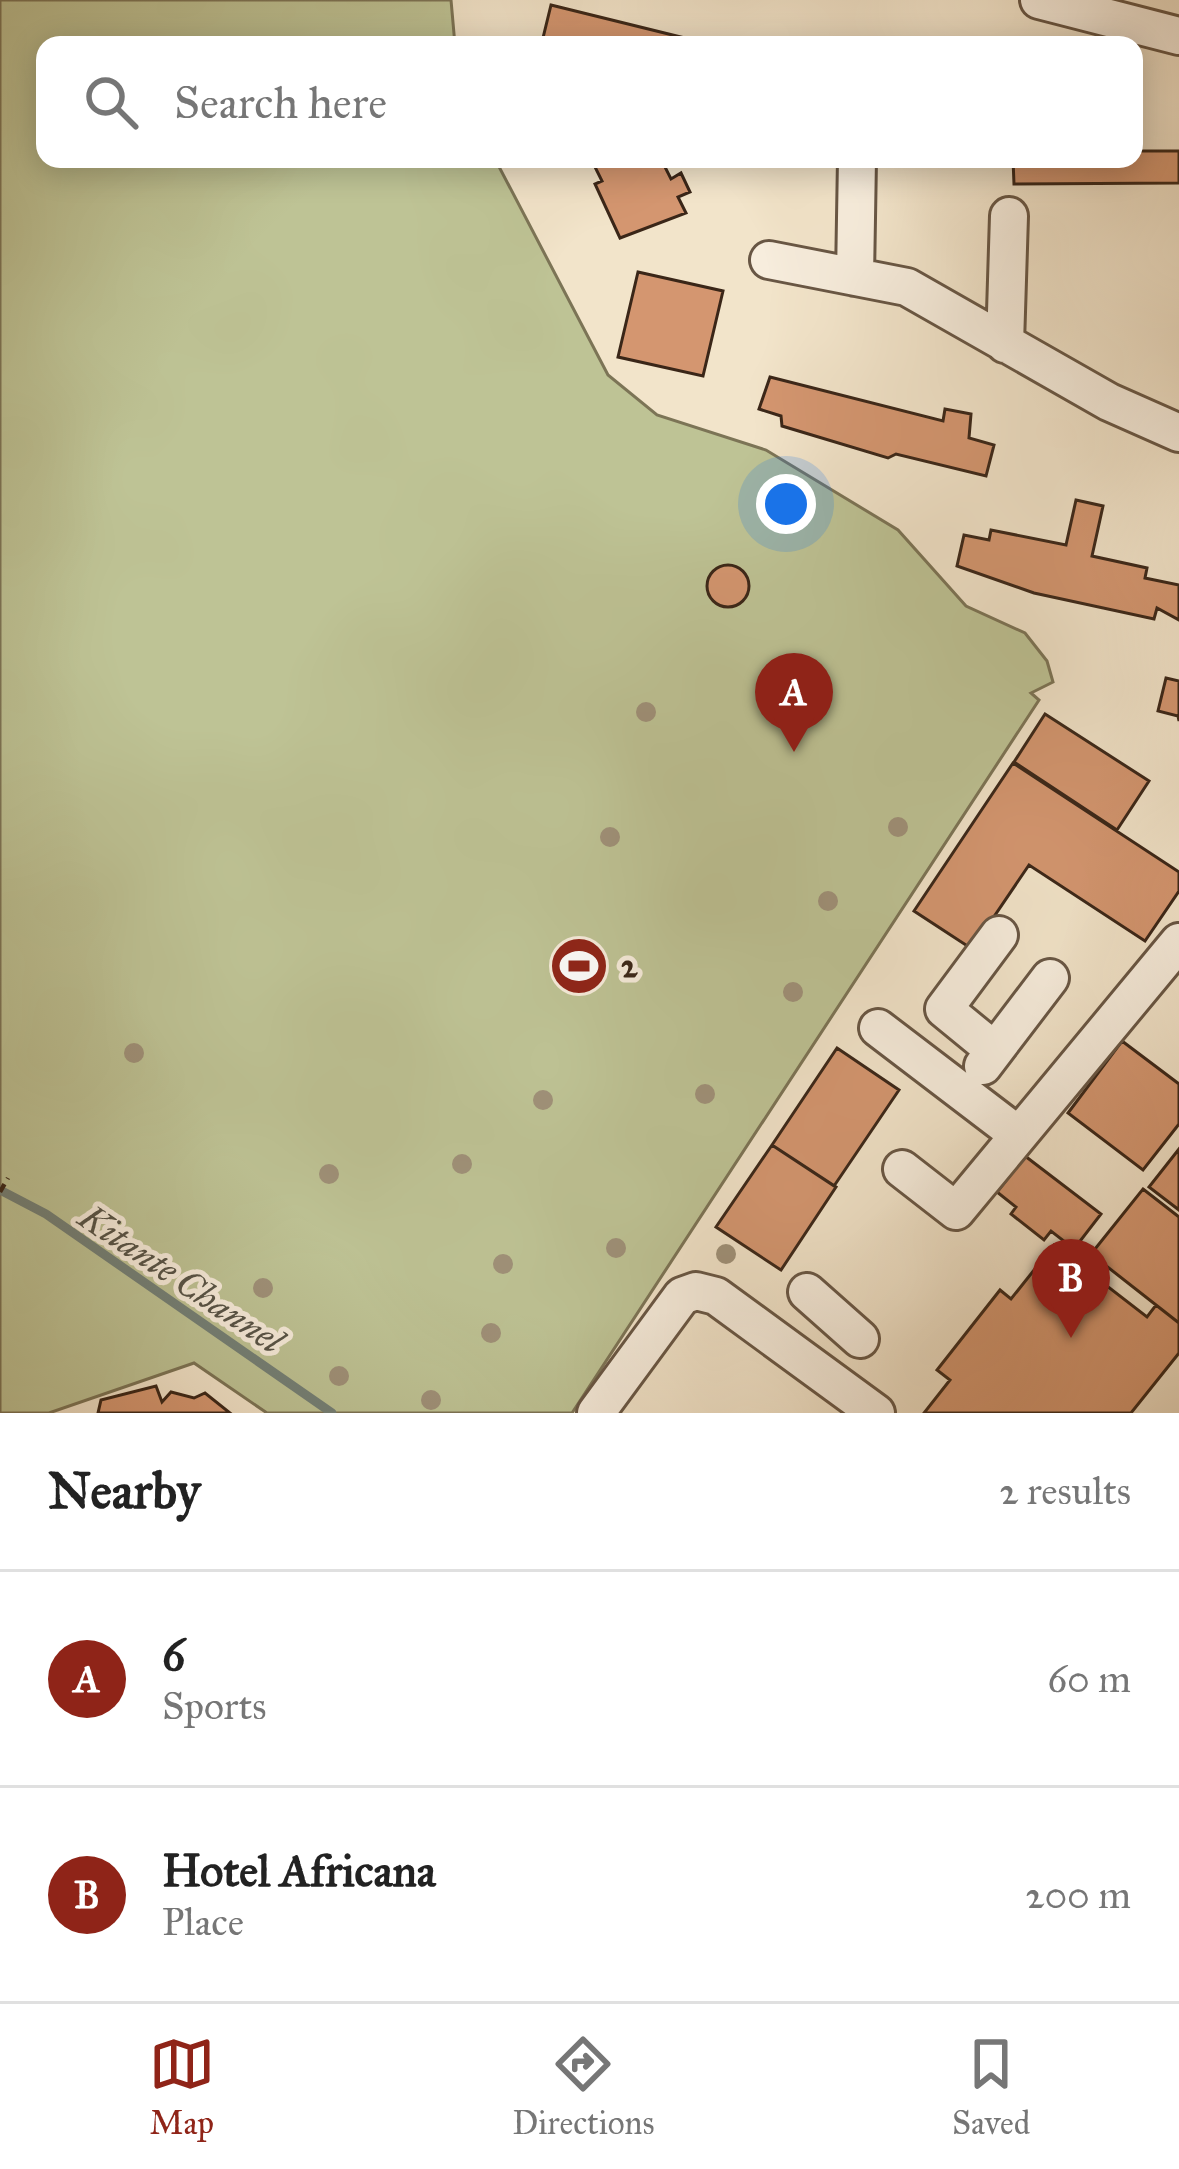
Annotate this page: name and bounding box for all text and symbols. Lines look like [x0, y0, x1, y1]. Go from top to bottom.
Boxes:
search box [36, 36, 1143, 168]
icon: search [78, 69, 144, 135]
text: Search here [174, 75, 387, 130]
your location [756, 474, 816, 534]
pin: A [755, 653, 833, 752]
sports icon: 2 [548, 935, 610, 997]
place label: 2 [621, 946, 638, 986]
water label: Kitante Channel [69, 1194, 294, 1365]
pin: B [1032, 1239, 1110, 1338]
text: Nearby [48, 1460, 200, 1522]
text: 2 results [999, 1467, 1131, 1515]
text: 6 [162, 1627, 185, 1682]
text: A [74, 1655, 100, 1703]
text: 60 m [1047, 1655, 1131, 1703]
text: Sports [162, 1682, 266, 1730]
text: Hotel Africana [162, 1843, 436, 1898]
text: B [74, 1871, 100, 1919]
text: 200 m [1025, 1871, 1131, 1919]
text: Place [162, 1898, 244, 1946]
tab: Map [149, 2031, 215, 2143]
tab: Directions [512, 2031, 654, 2143]
tab: Saved [952, 2031, 1030, 2143]

